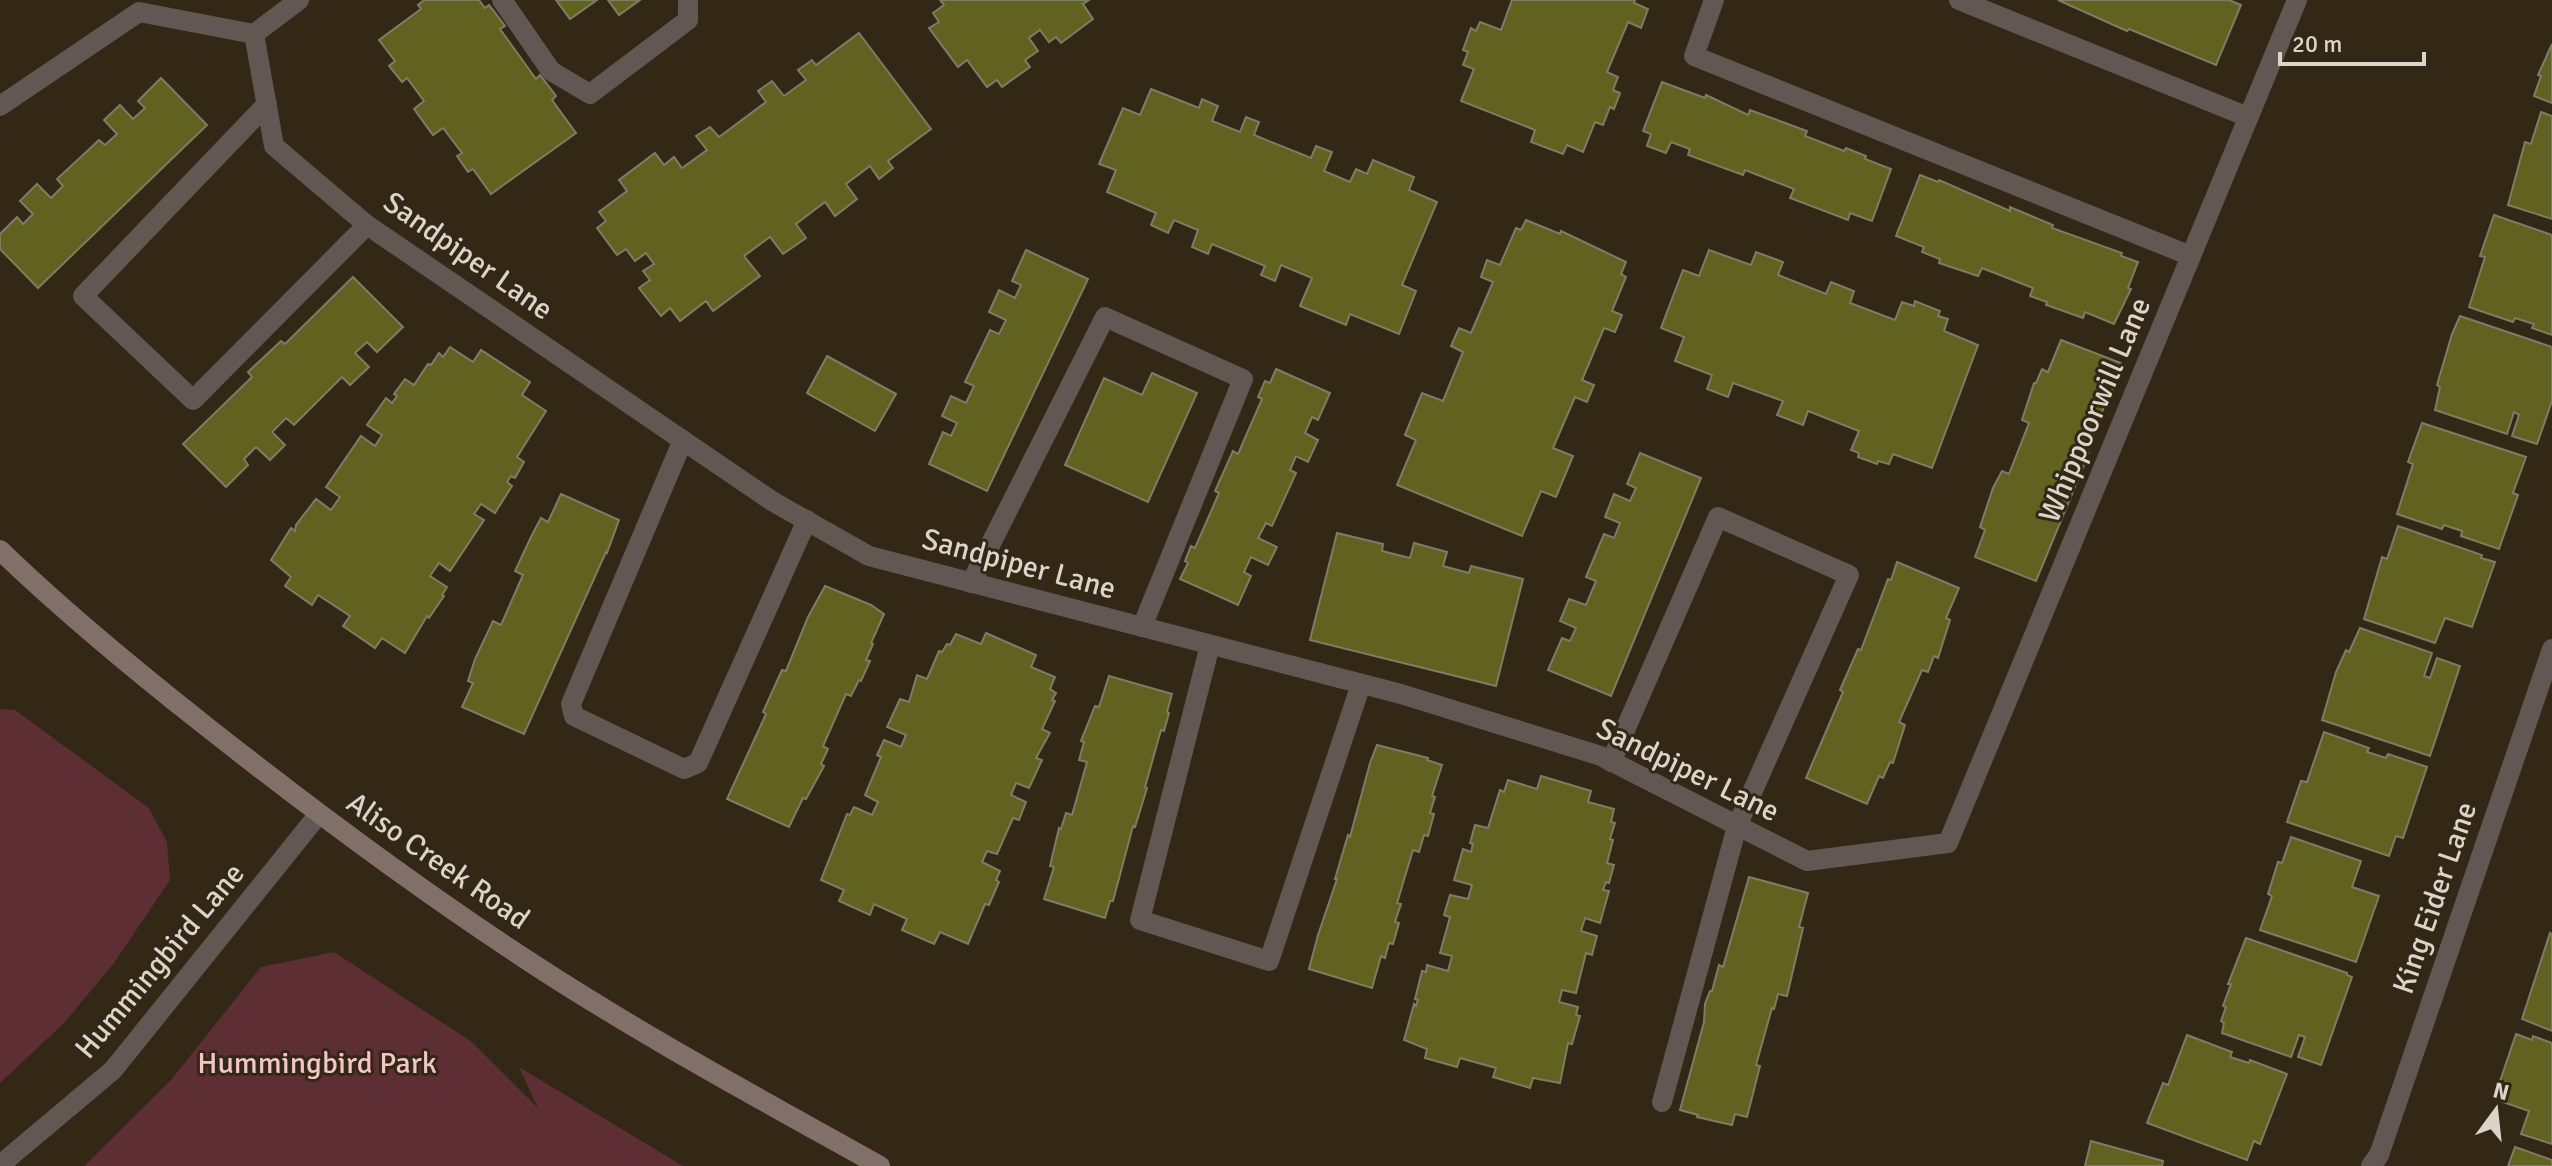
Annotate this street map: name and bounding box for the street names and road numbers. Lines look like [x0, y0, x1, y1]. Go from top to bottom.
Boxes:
street label: Sandpiper Lane [376, 184, 560, 328]
street label: Whippoorwill Lane [2031, 292, 2159, 528]
street label: Sandpiper Lane [918, 520, 1120, 608]
street label: Sandpiper Lane [1591, 710, 1785, 830]
street label: Aliso Creek Road [339, 784, 537, 938]
street label: King Eider Lane [2385, 797, 2485, 999]
street label: Hummingbird Lane [67, 856, 253, 1066]

